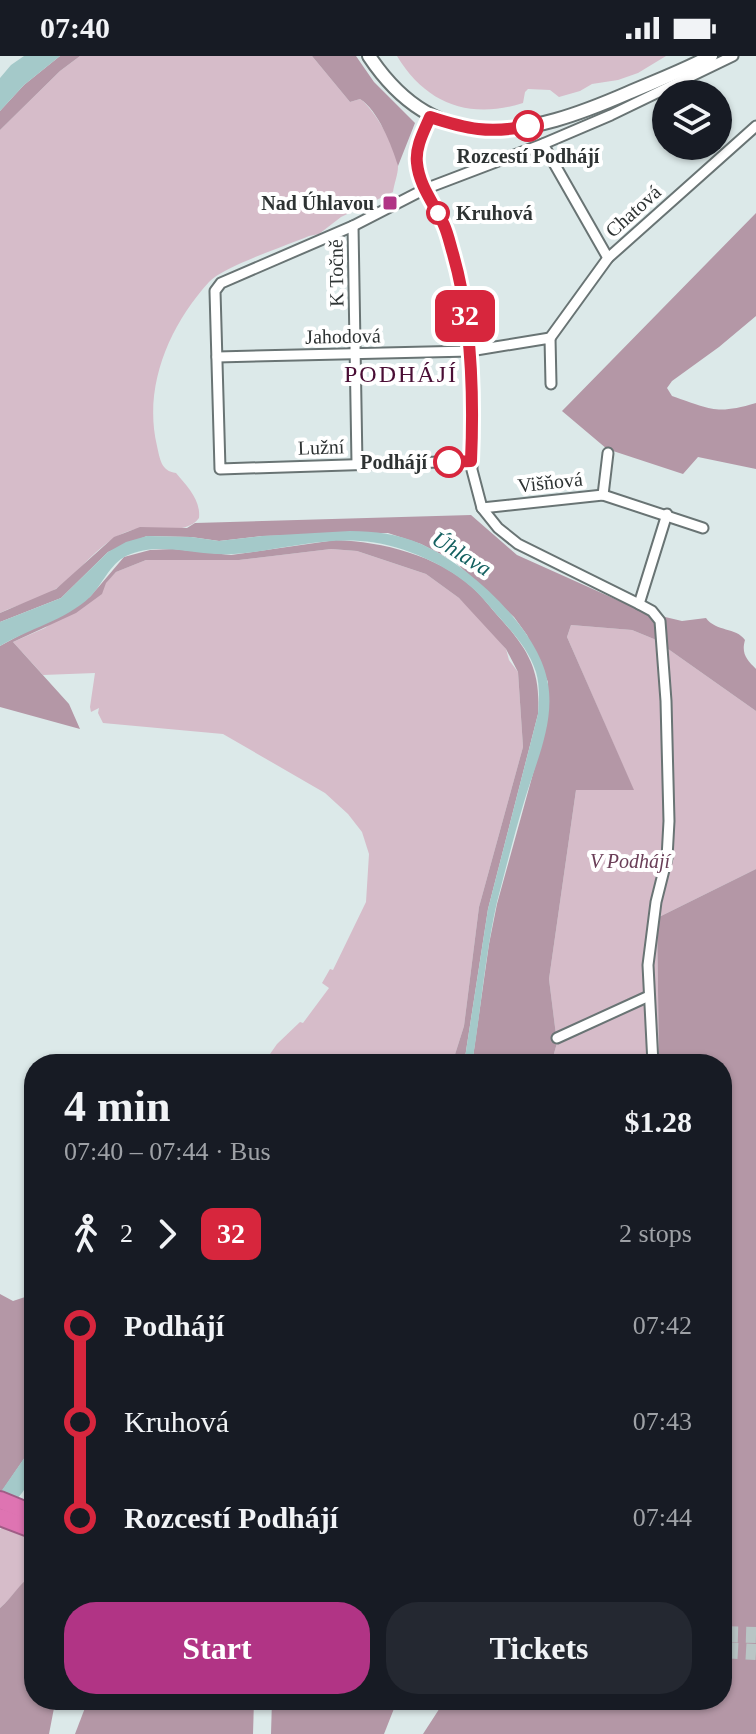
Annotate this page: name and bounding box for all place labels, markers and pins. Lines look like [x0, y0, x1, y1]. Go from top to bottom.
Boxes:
marker: Rozcestí Podhájí [513, 111, 543, 141]
place label: Rozcestí Podhájí [457, 145, 600, 168]
place label: Nad Úhlavou [261, 191, 374, 214]
marker: Nad Úhlavou [381, 194, 399, 212]
marker: Kruhová [427, 202, 449, 224]
place label: Kruhová [456, 202, 533, 224]
marker: Podhájí [434, 447, 464, 477]
place label: Podhájí [360, 451, 427, 474]

